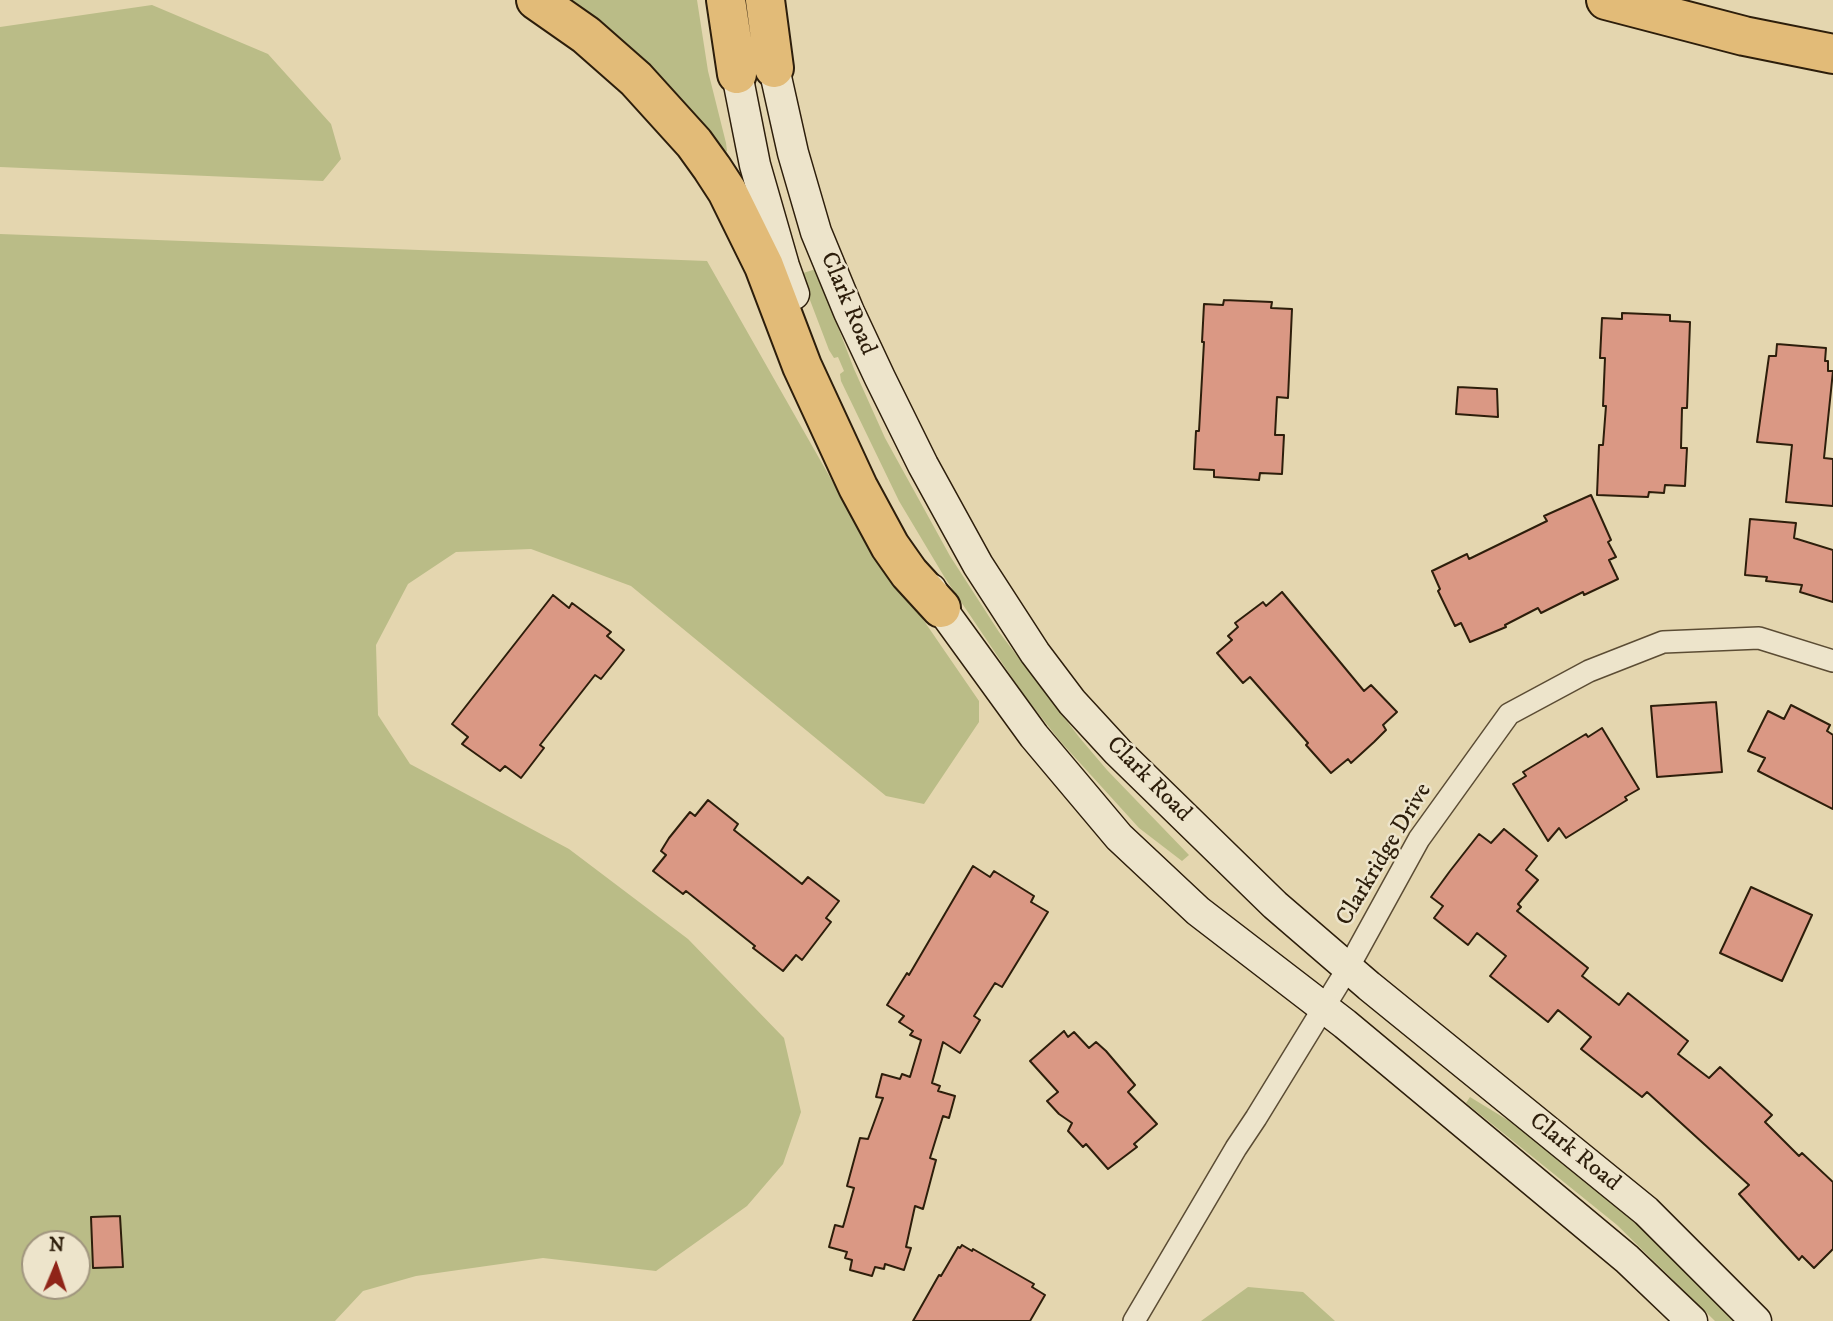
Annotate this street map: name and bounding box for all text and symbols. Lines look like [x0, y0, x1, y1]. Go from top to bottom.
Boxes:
street label: Clark Road [812, 248, 882, 360]
street label: Clark Road [1099, 731, 1197, 829]
street label: Clarkridge Drive [1331, 778, 1439, 932]
street label: Clark Road [1523, 1108, 1625, 1198]
north arrow [21, 1230, 91, 1300]
text: N [48, 1234, 65, 1257]

